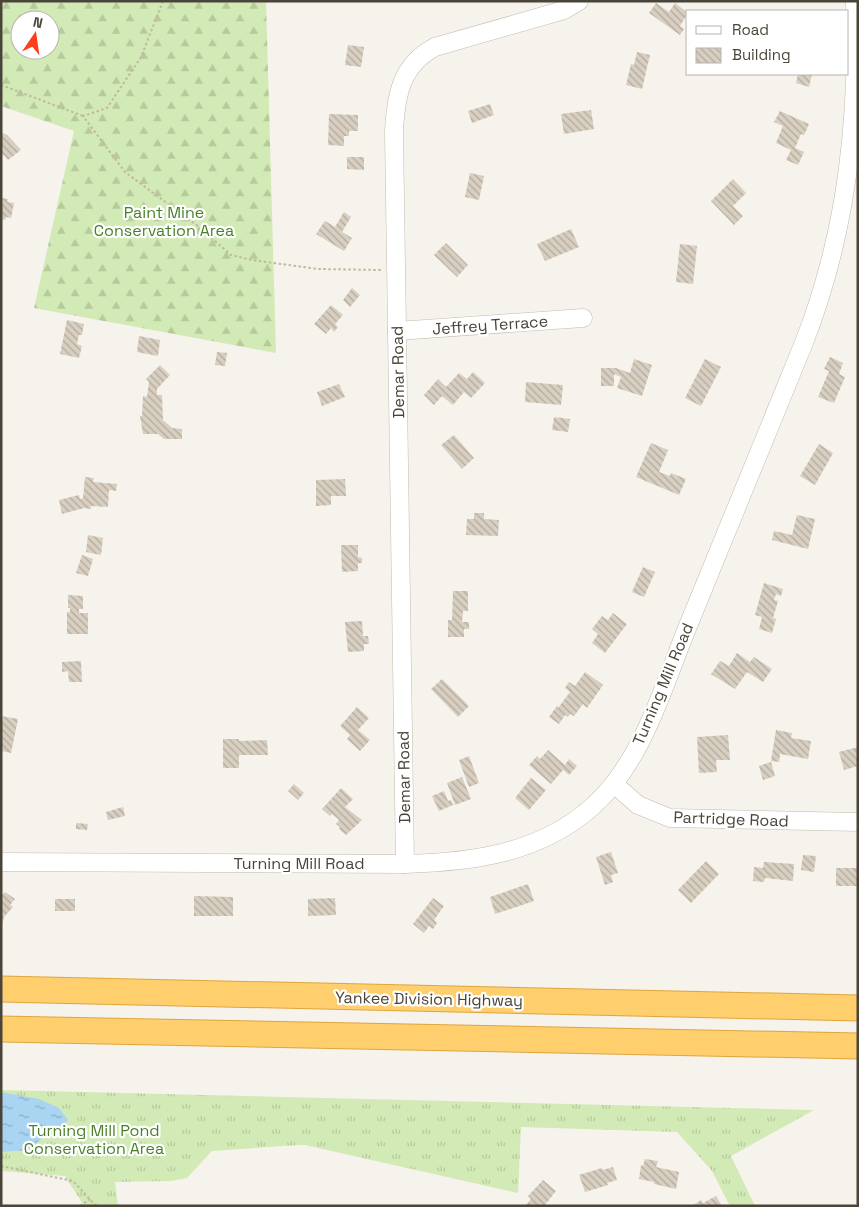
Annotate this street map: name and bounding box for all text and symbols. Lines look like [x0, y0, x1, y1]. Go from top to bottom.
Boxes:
north arrow [10, 10, 60, 60]
legend [686, 10, 849, 75]
text: N [31, 13, 45, 32]
text: Road [732, 20, 769, 39]
text: Building [732, 45, 791, 64]
park label: Paint Mine Conservation Area [94, 202, 234, 241]
street label: Jeffrey Terrace [431, 310, 549, 340]
street label: Demar Road [387, 326, 409, 418]
street label: Turning Mill Road [628, 620, 698, 748]
street label: Demar Road [393, 731, 415, 823]
street label: Partridge Road [673, 806, 789, 832]
street label: Turning Mill Road [234, 853, 364, 874]
street label: Yankee Division Highway [335, 987, 523, 1011]
park label: Turning Mill Pond Conservation Area [24, 1120, 164, 1159]

